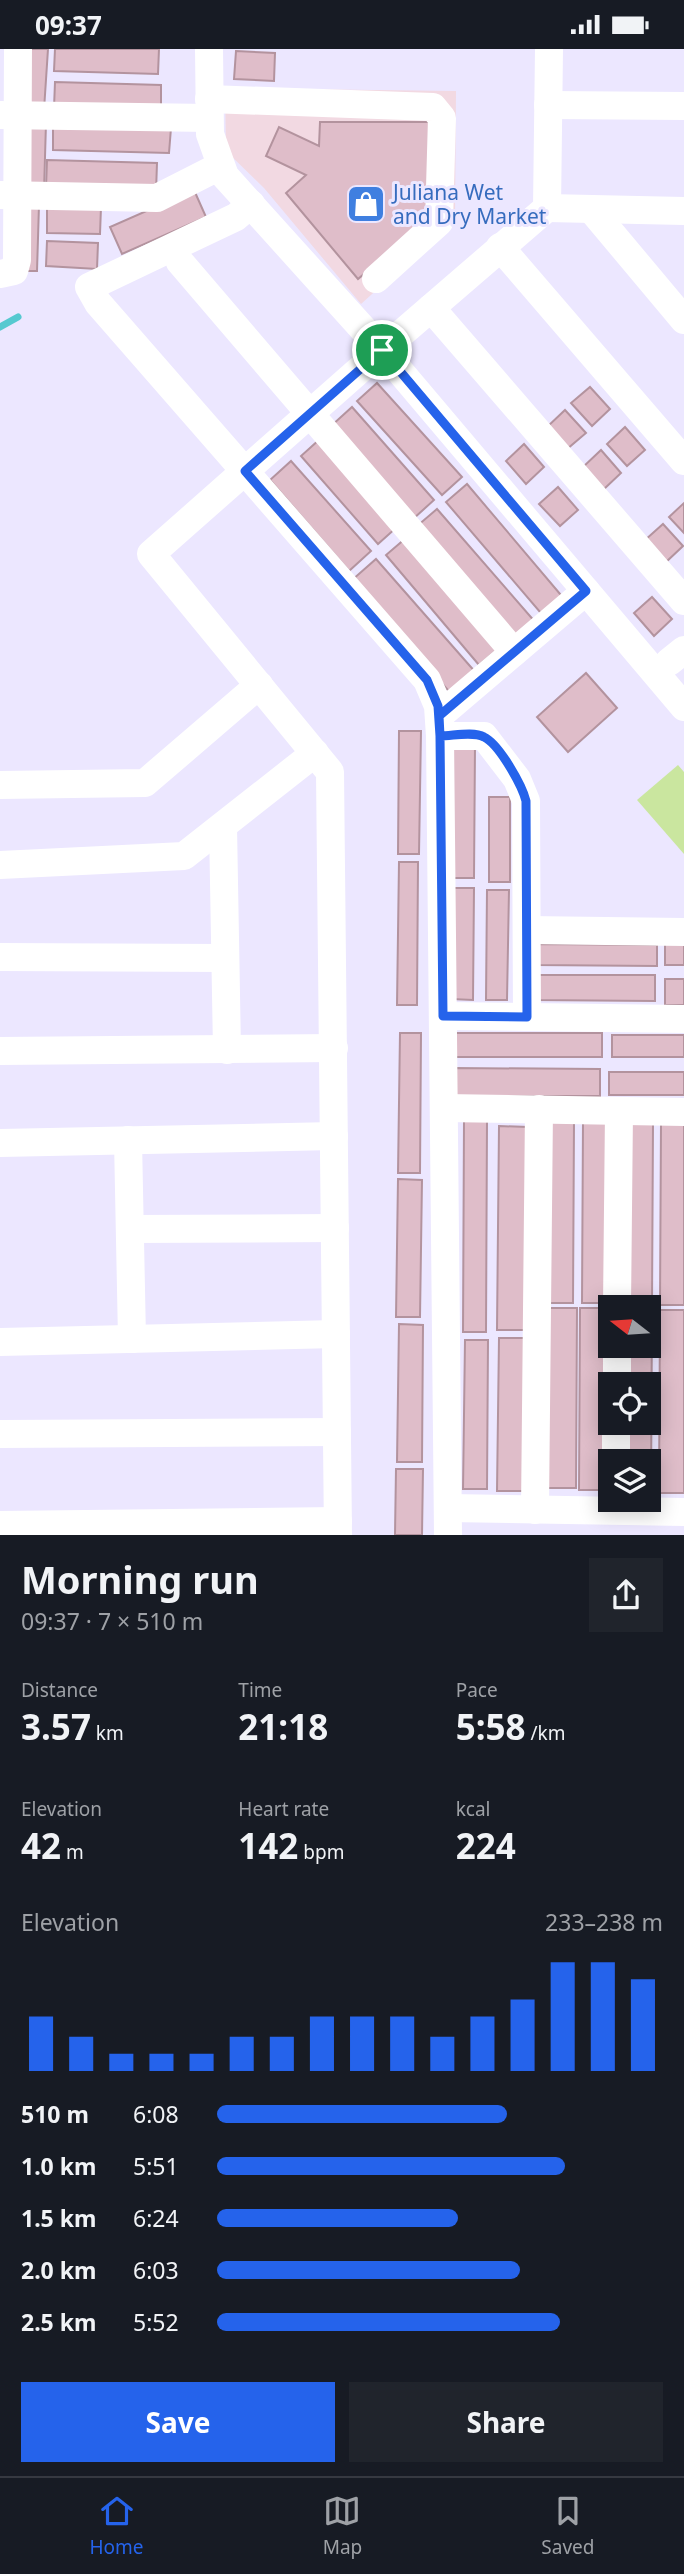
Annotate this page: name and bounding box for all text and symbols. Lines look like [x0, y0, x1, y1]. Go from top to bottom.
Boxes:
text: 09:37 [35, 7, 102, 43]
place label: Juliana Wet and Dry Market [391, 178, 547, 230]
shop icon: Juliana Wet and Dry Market [345, 183, 387, 225]
pin [352, 320, 412, 380]
icon: arrive [363, 331, 401, 369]
north arrow [598, 1295, 662, 1358]
map controls [598, 1295, 661, 1512]
button: locate [598, 1372, 661, 1435]
button: layers [598, 1449, 661, 1512]
text: Morning run [21, 1553, 259, 1605]
button: share [589, 1558, 663, 1632]
text: 09:37 · 7 × 510 m [21, 1605, 203, 1637]
text: Distance [21, 1677, 98, 1703]
text: Time [238, 1677, 282, 1703]
text: Pace [456, 1677, 498, 1703]
text: 3.57 [21, 1703, 91, 1750]
text: 21:18 [238, 1703, 328, 1750]
text: 5:58 [456, 1703, 526, 1750]
text: km [91, 1720, 124, 1746]
text: /km [526, 1720, 565, 1746]
text: Elevation [21, 1796, 102, 1822]
text: Heart rate [238, 1796, 329, 1822]
text: kcal [456, 1796, 490, 1822]
text: 42 [21, 1822, 61, 1869]
text: 142 [238, 1822, 298, 1869]
text: 224 [456, 1822, 516, 1869]
text: m [61, 1839, 84, 1865]
text: bpm [298, 1839, 344, 1865]
text: Elevation [21, 1906, 119, 1938]
text: 233–238 m [545, 1906, 663, 1938]
text: 510 m [21, 2098, 89, 2130]
text: 6:08 [133, 2098, 179, 2130]
text: 1.0 km [21, 2150, 96, 2182]
text: 5:51 [133, 2150, 179, 2182]
text: 1.5 km [21, 2202, 96, 2234]
text: 6:24 [133, 2202, 179, 2234]
text: 2.0 km [21, 2254, 96, 2286]
text: 6:03 [133, 2254, 179, 2286]
text: 2.5 km [21, 2306, 96, 2338]
text: 5:52 [133, 2306, 179, 2338]
button: Save [21, 2382, 335, 2462]
button: Share [349, 2382, 663, 2462]
tab: Home [90, 2492, 144, 2560]
tab: Map [323, 2492, 362, 2560]
tab: Saved [541, 2492, 594, 2560]

